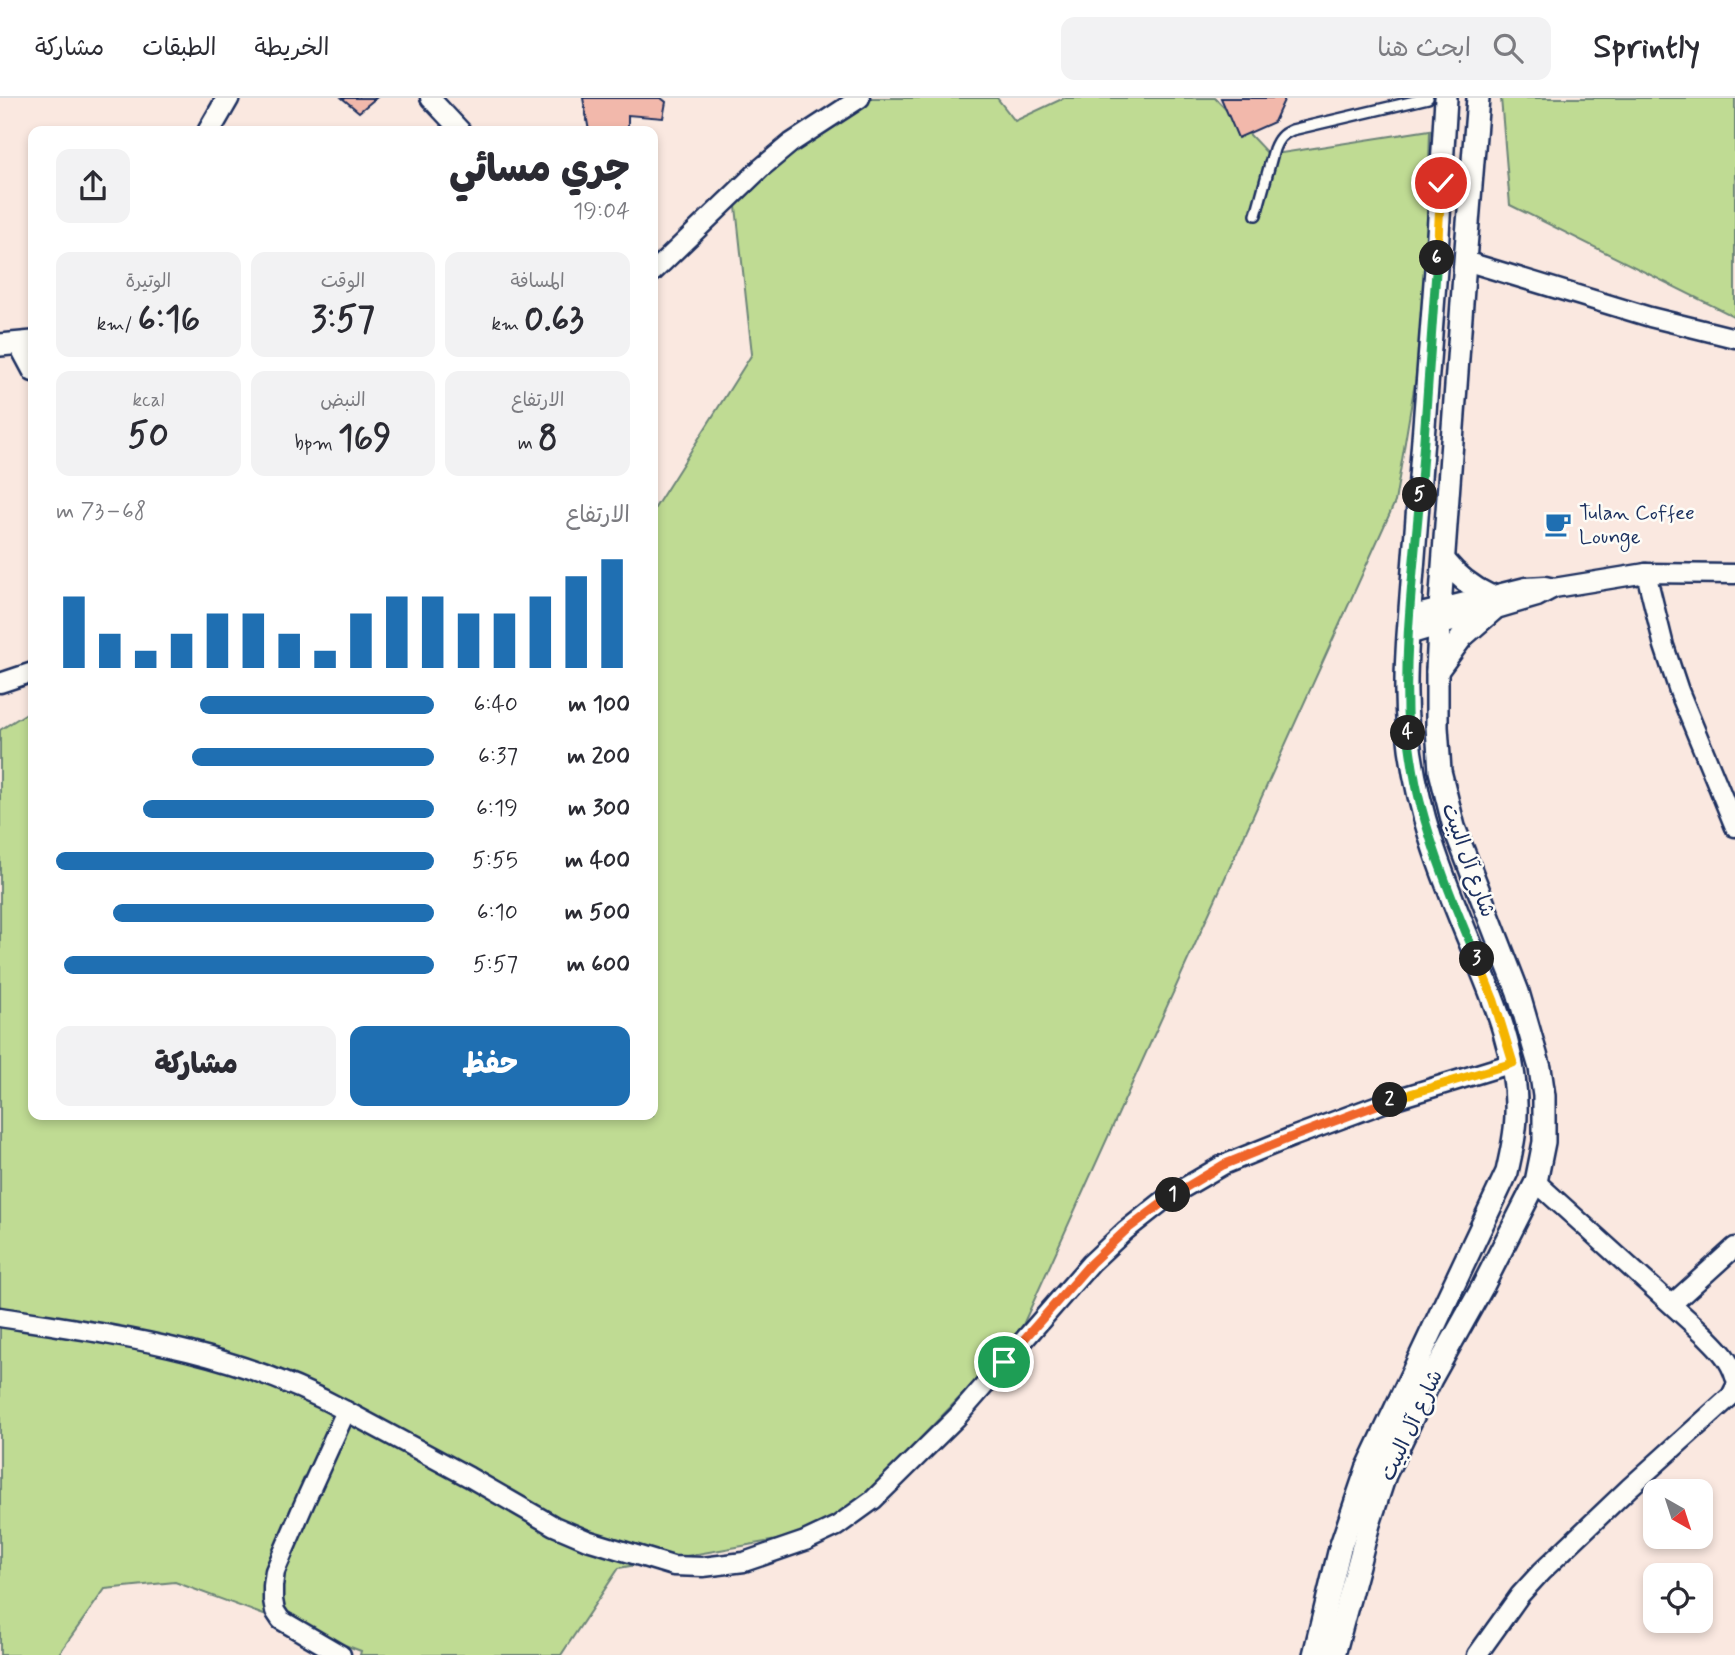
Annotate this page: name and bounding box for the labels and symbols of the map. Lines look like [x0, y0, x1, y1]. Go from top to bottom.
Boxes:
pin [1411, 153, 1471, 213]
pin: 6 [1420, 240, 1454, 276]
pin: 5 [1402, 478, 1438, 512]
place label: Tulan Coffee Lounge [1579, 499, 1695, 552]
cafe icon: Tulan Coffee Lounge [1543, 509, 1573, 539]
pin: 4 [1390, 716, 1426, 750]
street label: شارع آل البيت [1434, 799, 1502, 921]
pin: 3 [1460, 942, 1494, 976]
pin: 2 [1372, 1082, 1408, 1118]
pin: 1 [1156, 1178, 1190, 1212]
pin [974, 1332, 1034, 1392]
street label: شارع آل البيت [1374, 1365, 1450, 1486]
north arrow [1643, 1479, 1713, 1549]

